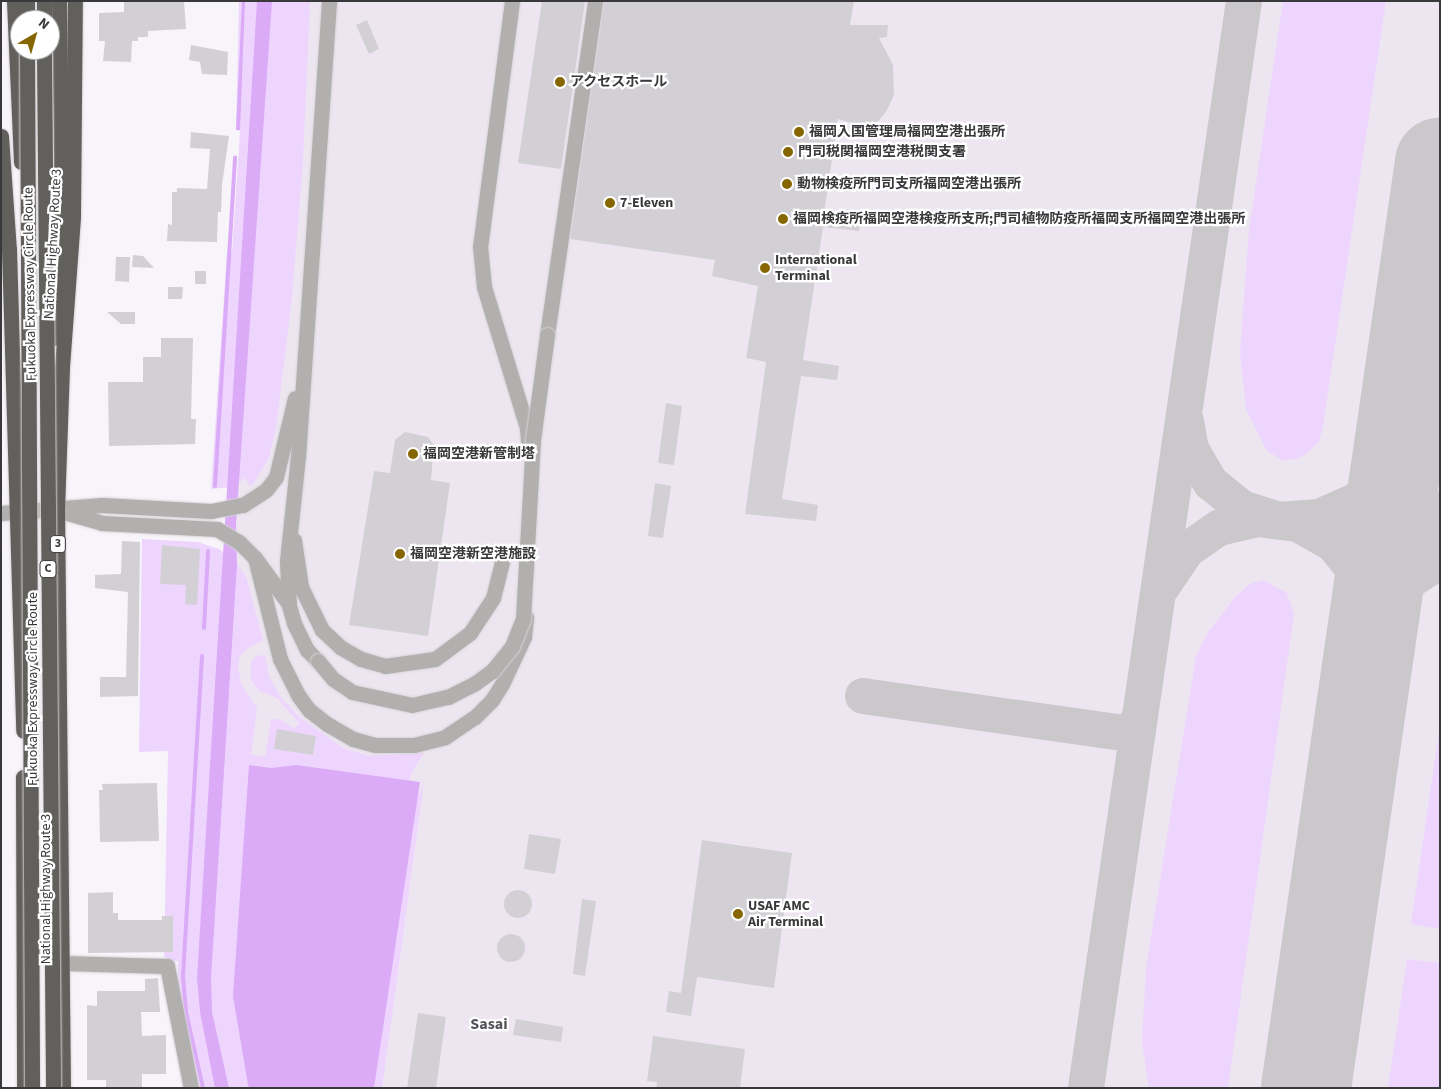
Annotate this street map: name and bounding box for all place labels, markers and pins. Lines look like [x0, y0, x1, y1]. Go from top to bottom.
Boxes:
place label: アクセスホール [570, 74, 668, 90]
marker: アクセスホール [554, 76, 566, 88]
place label: 福岡入国管理局福岡空港出張所 [809, 124, 1005, 140]
marker: 福岡入国管理局福岡空港出張所 [793, 126, 805, 138]
place label: 門司税関福岡空港税関支署 [798, 144, 966, 160]
marker: 門司税関福岡空港税関支署 [782, 146, 794, 158]
place label: 動物検疫所門司支所福岡空港出張所 [797, 176, 1021, 192]
marker: 動物検疫所門司支所福岡空港出張所 [781, 178, 793, 190]
place label: 7-Eleven [620, 195, 673, 211]
marker: 7-Eleven [604, 197, 616, 209]
place label: 福岡検疫所福岡空港検疫所支所;門司植物防疫所福岡支所福岡空港出張所 [793, 211, 1245, 227]
marker: 福岡検疫所福岡空港検疫所支所;門司植物防疫所福岡支所福岡空港出張所 [777, 213, 789, 225]
place label: International Terminal [775, 252, 857, 284]
marker: International Terminal [759, 262, 771, 274]
place label: 福岡空港新管制塔 [423, 446, 535, 462]
marker: 福岡空港新管制塔 [407, 448, 419, 460]
place label: 福岡空港新空港施設 [410, 546, 536, 562]
marker: 福岡空港新空港施設 [394, 548, 406, 560]
place label: USAF AMC Air Terminal [748, 898, 823, 930]
marker: USAF AMC Air Terminal [732, 908, 744, 920]

